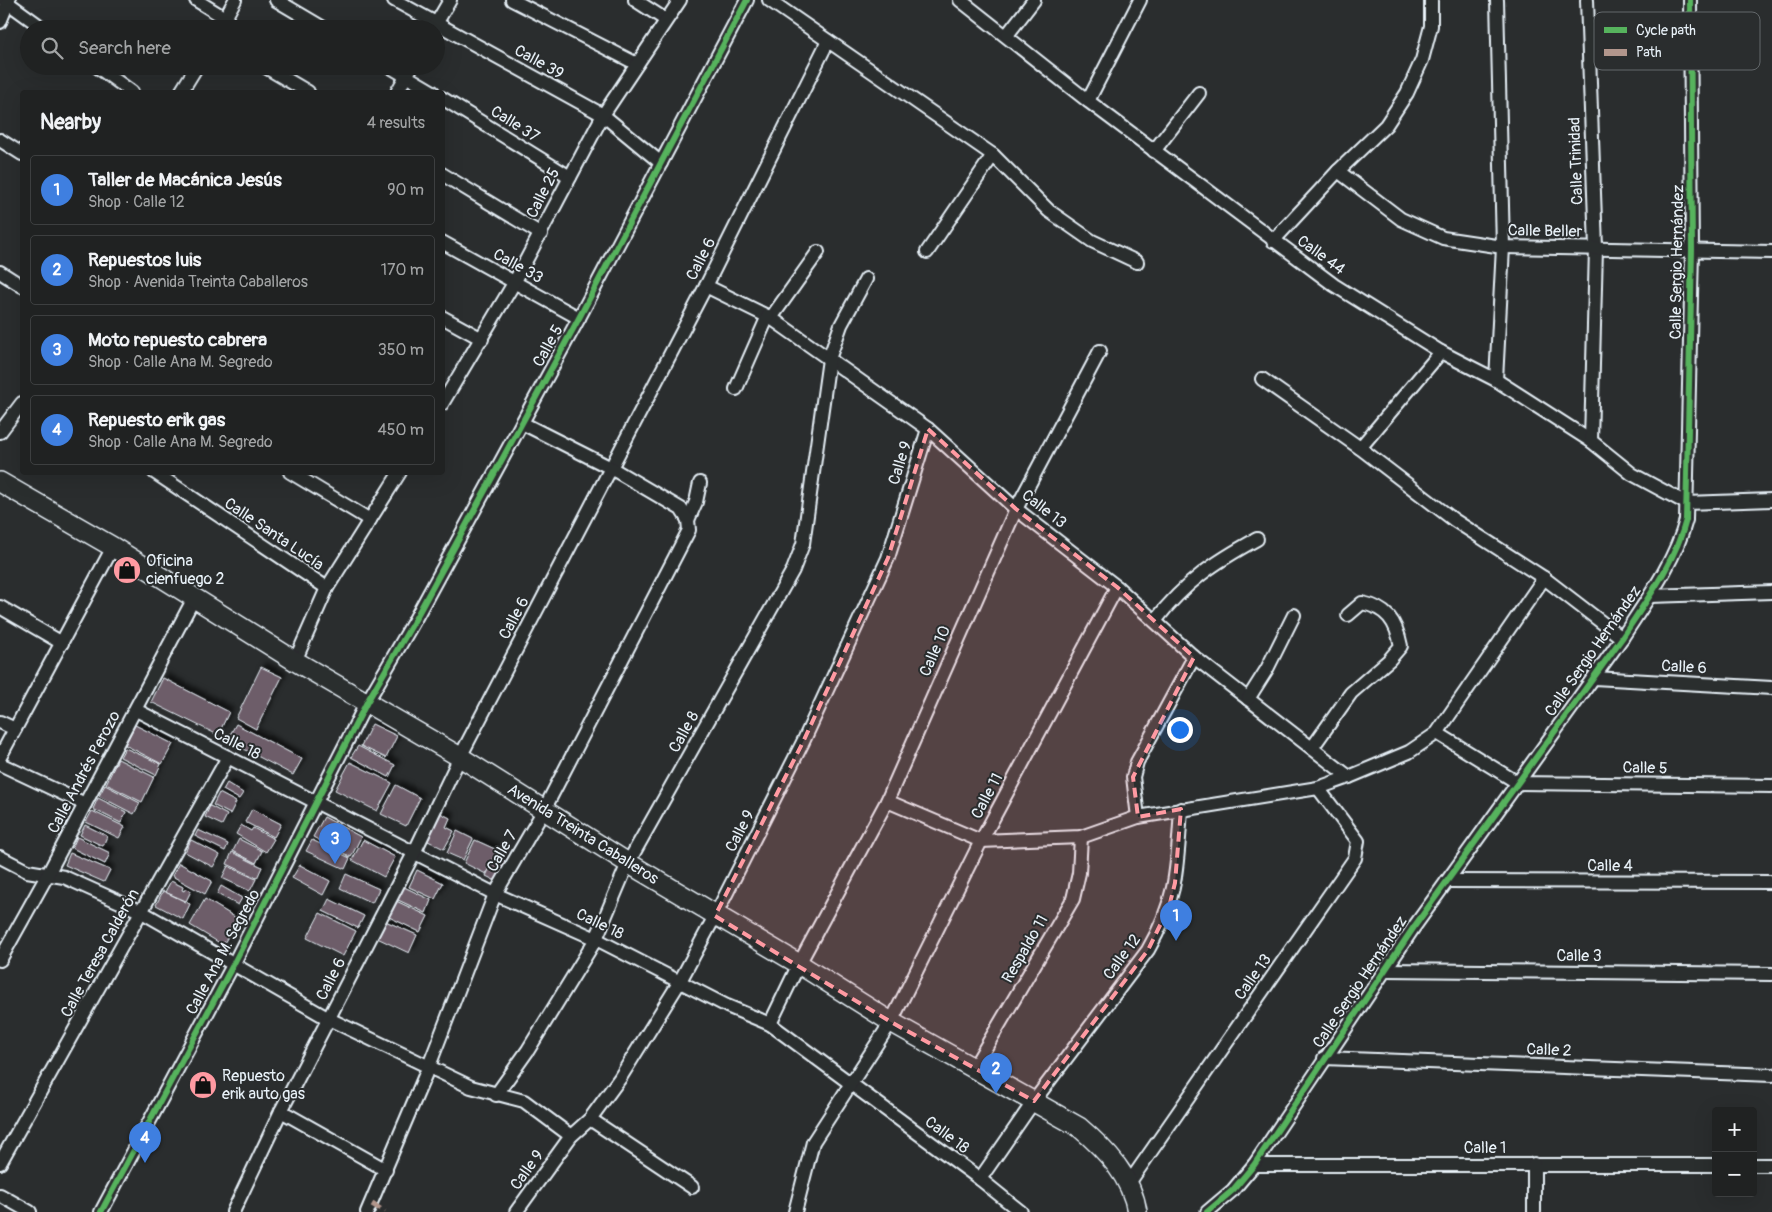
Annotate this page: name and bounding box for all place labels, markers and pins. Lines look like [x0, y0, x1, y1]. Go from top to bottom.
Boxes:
place label: Oficina cienfuego 2 [146, 551, 225, 589]
shop icon: Oficina cienfuego 2 [112, 555, 142, 585]
pin: 3 [319, 823, 351, 864]
pin: 1 [1160, 900, 1192, 941]
pin: 2 [980, 1053, 1012, 1094]
place label: Repuesto erik auto gas [222, 1066, 305, 1104]
shop icon: Repuesto erik auto gas [188, 1070, 218, 1100]
pin: 4 [129, 1122, 161, 1163]

